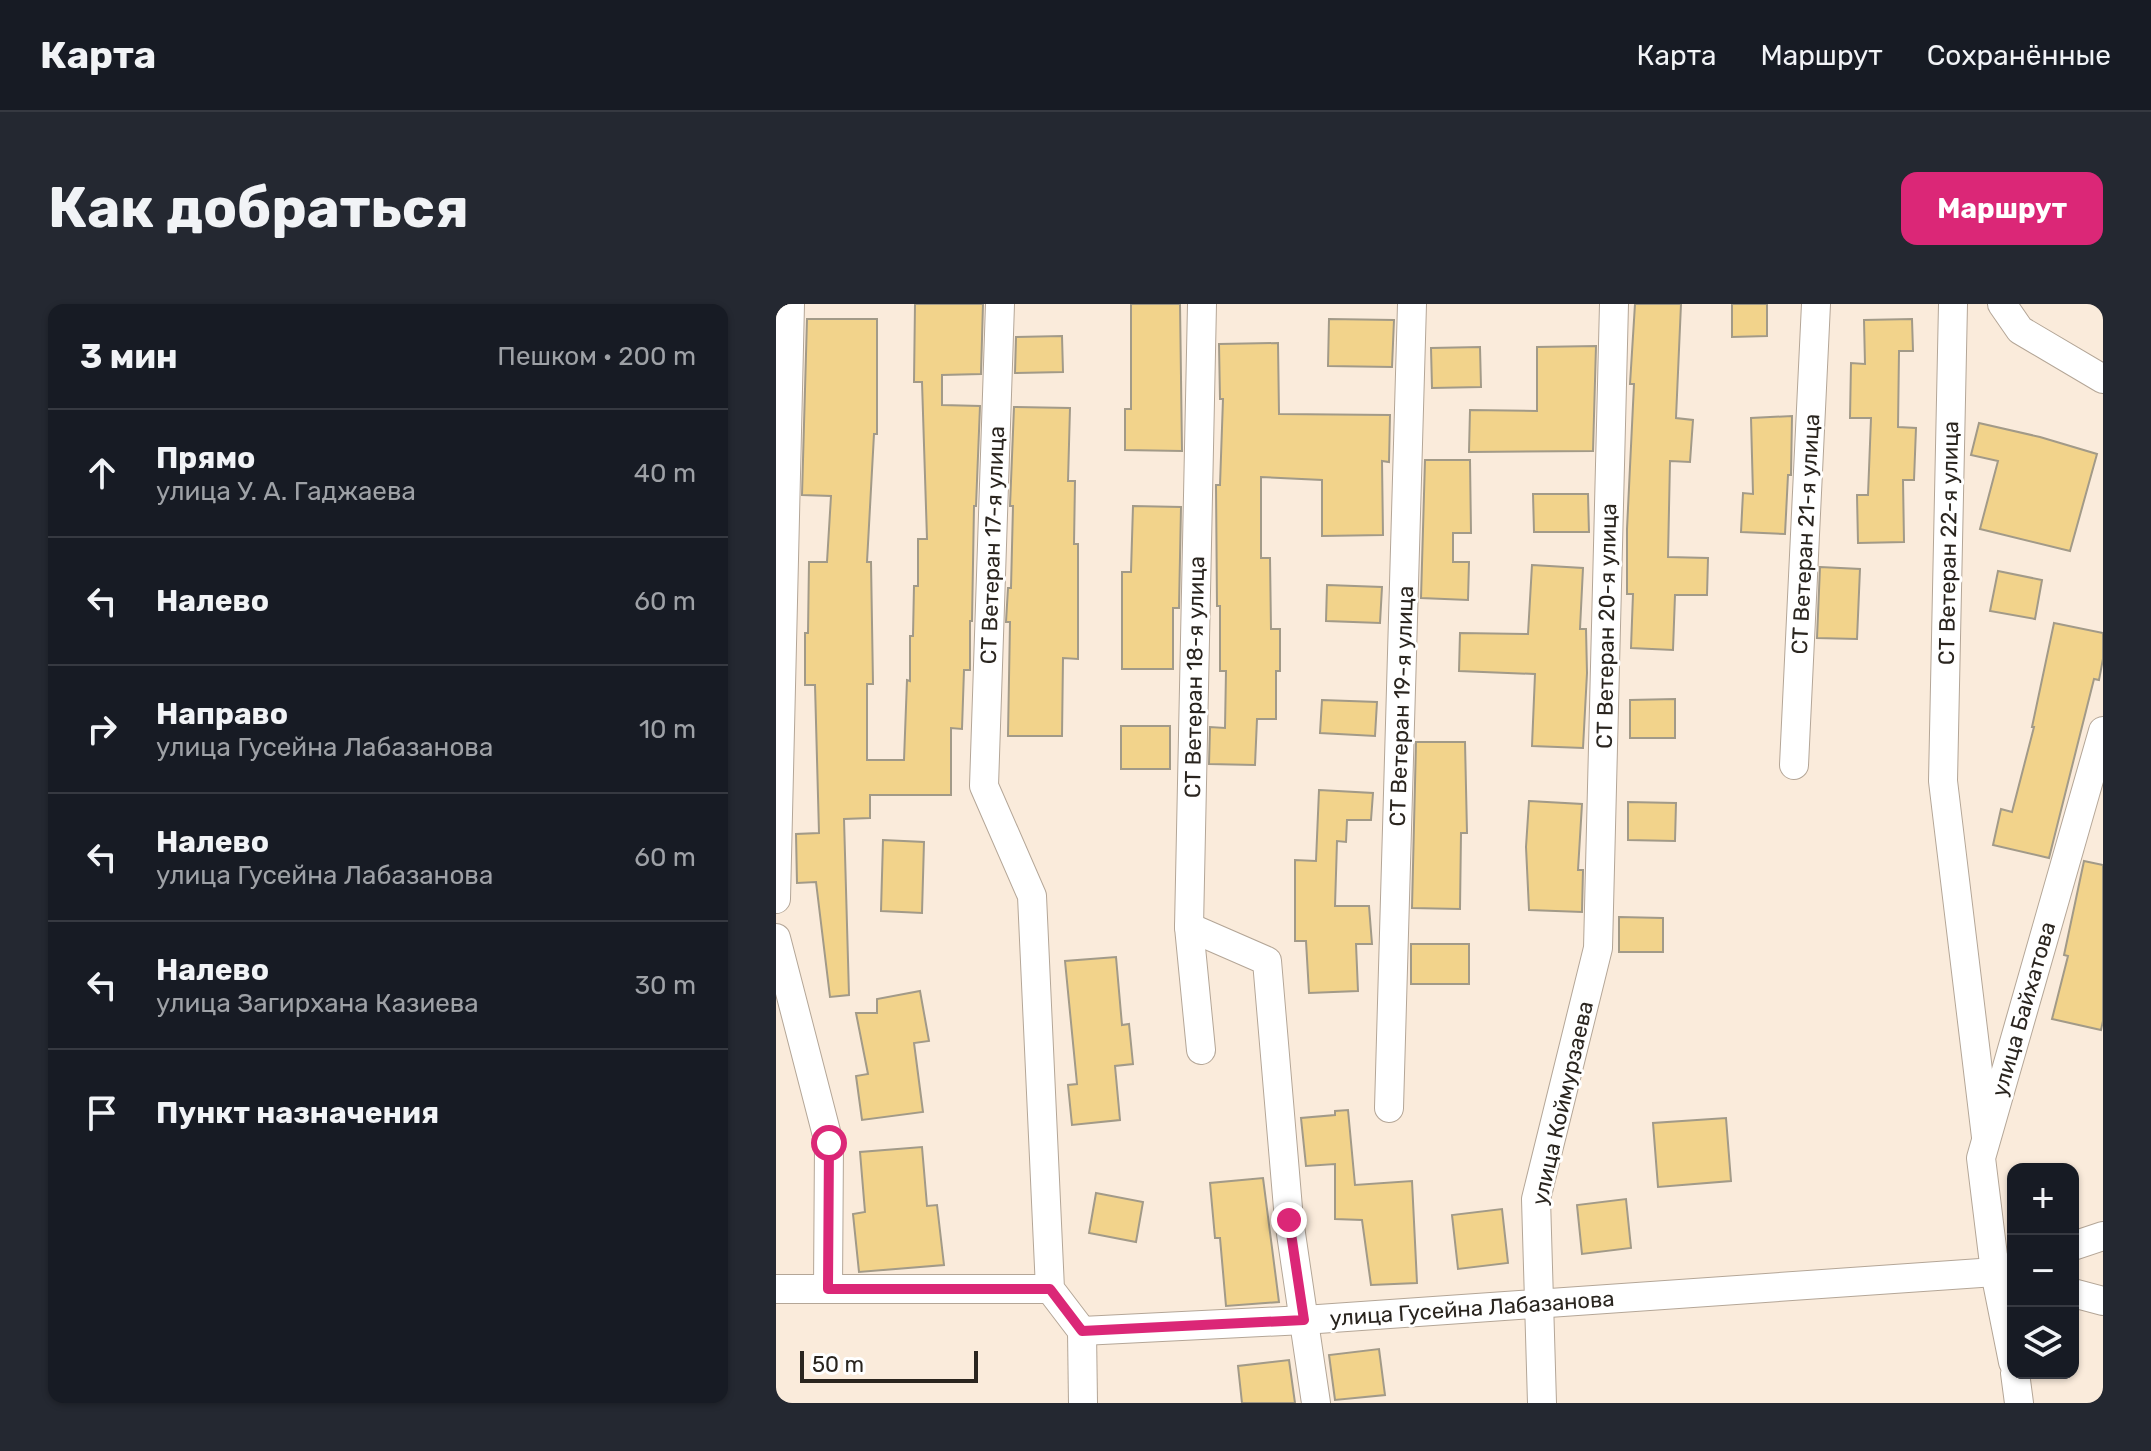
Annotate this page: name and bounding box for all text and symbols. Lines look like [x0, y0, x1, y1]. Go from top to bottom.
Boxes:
text: Карта [40, 32, 156, 78]
text: Карта [1637, 39, 1716, 72]
text: Маршрут [1760, 39, 1883, 72]
text: Сохранённые [1927, 39, 2111, 72]
button: Маршрут [1901, 172, 2103, 245]
text: Как добраться [48, 175, 469, 241]
text: 3 мин [80, 336, 178, 377]
text: Пешком · 200 m [497, 341, 696, 372]
street label: СТ Ветеран 21-я улица [1786, 413, 1825, 655]
street label: СТ Ветеран 22-я улица [1933, 421, 1964, 665]
street label: СТ Ветеран 17-я улица [975, 425, 1010, 665]
text: Прямо [156, 440, 255, 476]
icon: ahead [80, 451, 124, 495]
text: 40 m [634, 458, 696, 489]
text: улица У. А. Гаджаева [156, 476, 416, 507]
street label: СТ Ветеран 20-я улица [1591, 503, 1622, 749]
street label: СТ Ветеран 18-я улица [1179, 556, 1210, 798]
icon: left [80, 579, 124, 623]
text: Налево [156, 583, 269, 619]
street label: СТ Ветеран 19-я улица [1384, 585, 1419, 827]
text: 60 m [634, 586, 696, 617]
text: Направо [156, 696, 288, 732]
icon: right [80, 707, 124, 751]
text: 10 m [639, 714, 696, 745]
text: улица Гусейна Лабазанова [156, 732, 493, 763]
text: Налево [156, 824, 269, 860]
icon: left [80, 835, 124, 879]
text: 60 m [634, 842, 696, 873]
text: улица Гусейна Лабазанова [156, 860, 493, 891]
street label: улица Байхатова [1986, 919, 2061, 1100]
text: Налево [156, 952, 269, 988]
icon: left [80, 963, 124, 1007]
text: 30 m [634, 970, 696, 1001]
text: улица Загирхана Казиева [156, 988, 479, 1019]
street label: улица Коймурзаева [1526, 998, 1599, 1208]
icon: arrive [80, 1091, 124, 1135]
text: Пункт назначения [156, 1095, 439, 1131]
route start [811, 1125, 847, 1161]
map controls [2007, 1163, 2079, 1379]
button: + [2007, 1163, 2079, 1235]
route end [1271, 1202, 1307, 1238]
button: − [2007, 1235, 2079, 1307]
street label: улица Гусейна Лабазанова [1329, 1285, 1615, 1332]
button: layers [2007, 1307, 2079, 1379]
scale bar [800, 1347, 978, 1383]
text: 50 m [812, 1351, 864, 1378]

